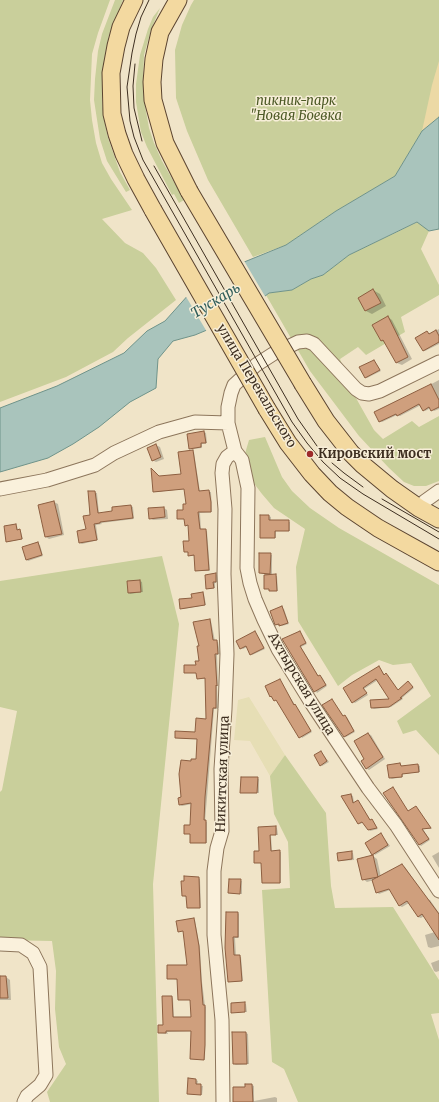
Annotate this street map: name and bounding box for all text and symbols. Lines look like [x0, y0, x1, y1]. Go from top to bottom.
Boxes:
park label: пикник-парк "Новая Боевка [250, 93, 342, 124]
water label: Тускарь [188, 280, 244, 322]
street label: улица Перекальского [213, 321, 299, 451]
place label: Кировский мост [318, 446, 431, 462]
marker: Кировский мост [305, 449, 315, 459]
street label: Ахтырская улица [264, 630, 338, 738]
street label: Никитская улица [213, 715, 233, 833]

